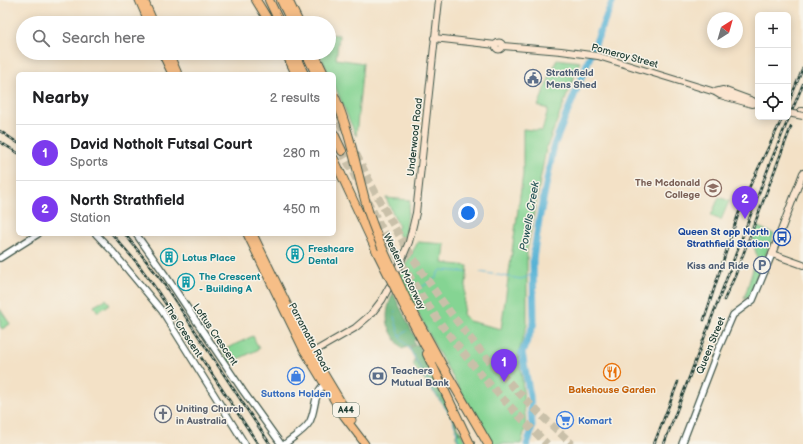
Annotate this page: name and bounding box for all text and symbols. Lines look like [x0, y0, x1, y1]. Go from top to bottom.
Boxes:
north arrow [707, 12, 743, 48]
map controls [755, 12, 791, 120]
button: + [755, 12, 791, 48]
search box [16, 16, 336, 60]
icon: search [30, 27, 52, 49]
text: Search here [62, 29, 145, 48]
street label: Pomeroy Street [590, 41, 659, 71]
button: − [755, 48, 791, 84]
place label: Strathfield Mens Shed [546, 67, 597, 91]
public building icon: Strathfield Mens Shed [523, 68, 543, 88]
button: locate [755, 84, 791, 120]
text: Nearby [32, 88, 89, 108]
text: 2 results [270, 90, 320, 106]
street label: Underwood Road [405, 97, 425, 177]
text: David Notholt Futsal Court [70, 135, 252, 154]
text: 1 [42, 145, 48, 161]
text: 280 m [283, 145, 320, 161]
text: Sports [70, 154, 108, 170]
place label: The Mcdonald College [635, 177, 700, 201]
school or university icon: The Mcdonald College [703, 178, 723, 198]
water label: Powells Creek [517, 180, 542, 252]
pin: 2 [732, 186, 758, 219]
text: North Strathfield [70, 191, 185, 210]
text: 2 [41, 201, 49, 217]
text: 450 m [283, 201, 320, 217]
your location [458, 203, 478, 223]
text: Station [70, 210, 111, 226]
place label: Queen St opp North Strathfield Station [678, 226, 769, 250]
bus stop icon: Queen St opp North Strathfield Station [772, 227, 792, 247]
street label: Western Motorway [380, 231, 428, 312]
place label: Freshcare Dental [308, 243, 354, 267]
building icon: Freshcare Dental [285, 244, 305, 264]
building icon: Lotus Place [159, 247, 179, 267]
place label: Lotus Place [182, 252, 236, 264]
parking icon: Kiss and Ride [752, 255, 772, 275]
place label: Kiss and Ride [687, 260, 749, 272]
place label: The Crescent - Building A [199, 271, 261, 295]
building icon: The Crescent - Building A [176, 272, 196, 292]
street label: Loftus Crescent [190, 301, 240, 368]
street label: Parramatta Road [286, 301, 333, 374]
street label: The Crescent [161, 302, 205, 360]
street label: Queen Street [694, 315, 728, 376]
pin: 1 [491, 349, 517, 382]
restaurant icon: Bakehouse Garden [602, 362, 622, 382]
place label: Teachers Mutual Bank [391, 365, 449, 389]
shop icon: Suttons Holden [286, 366, 306, 386]
bank icon: Teachers Mutual Bank [368, 366, 388, 386]
place label: Bakehouse Garden [568, 384, 656, 396]
place label: Suttons Holden [261, 388, 331, 400]
place label: Uniting Church in Australia [176, 403, 244, 427]
road number: A44 [333, 403, 359, 417]
church icon: Uniting Church in Australia [153, 404, 173, 424]
supermarket icon: Komart [555, 410, 575, 430]
place label: Komart [578, 415, 613, 427]

